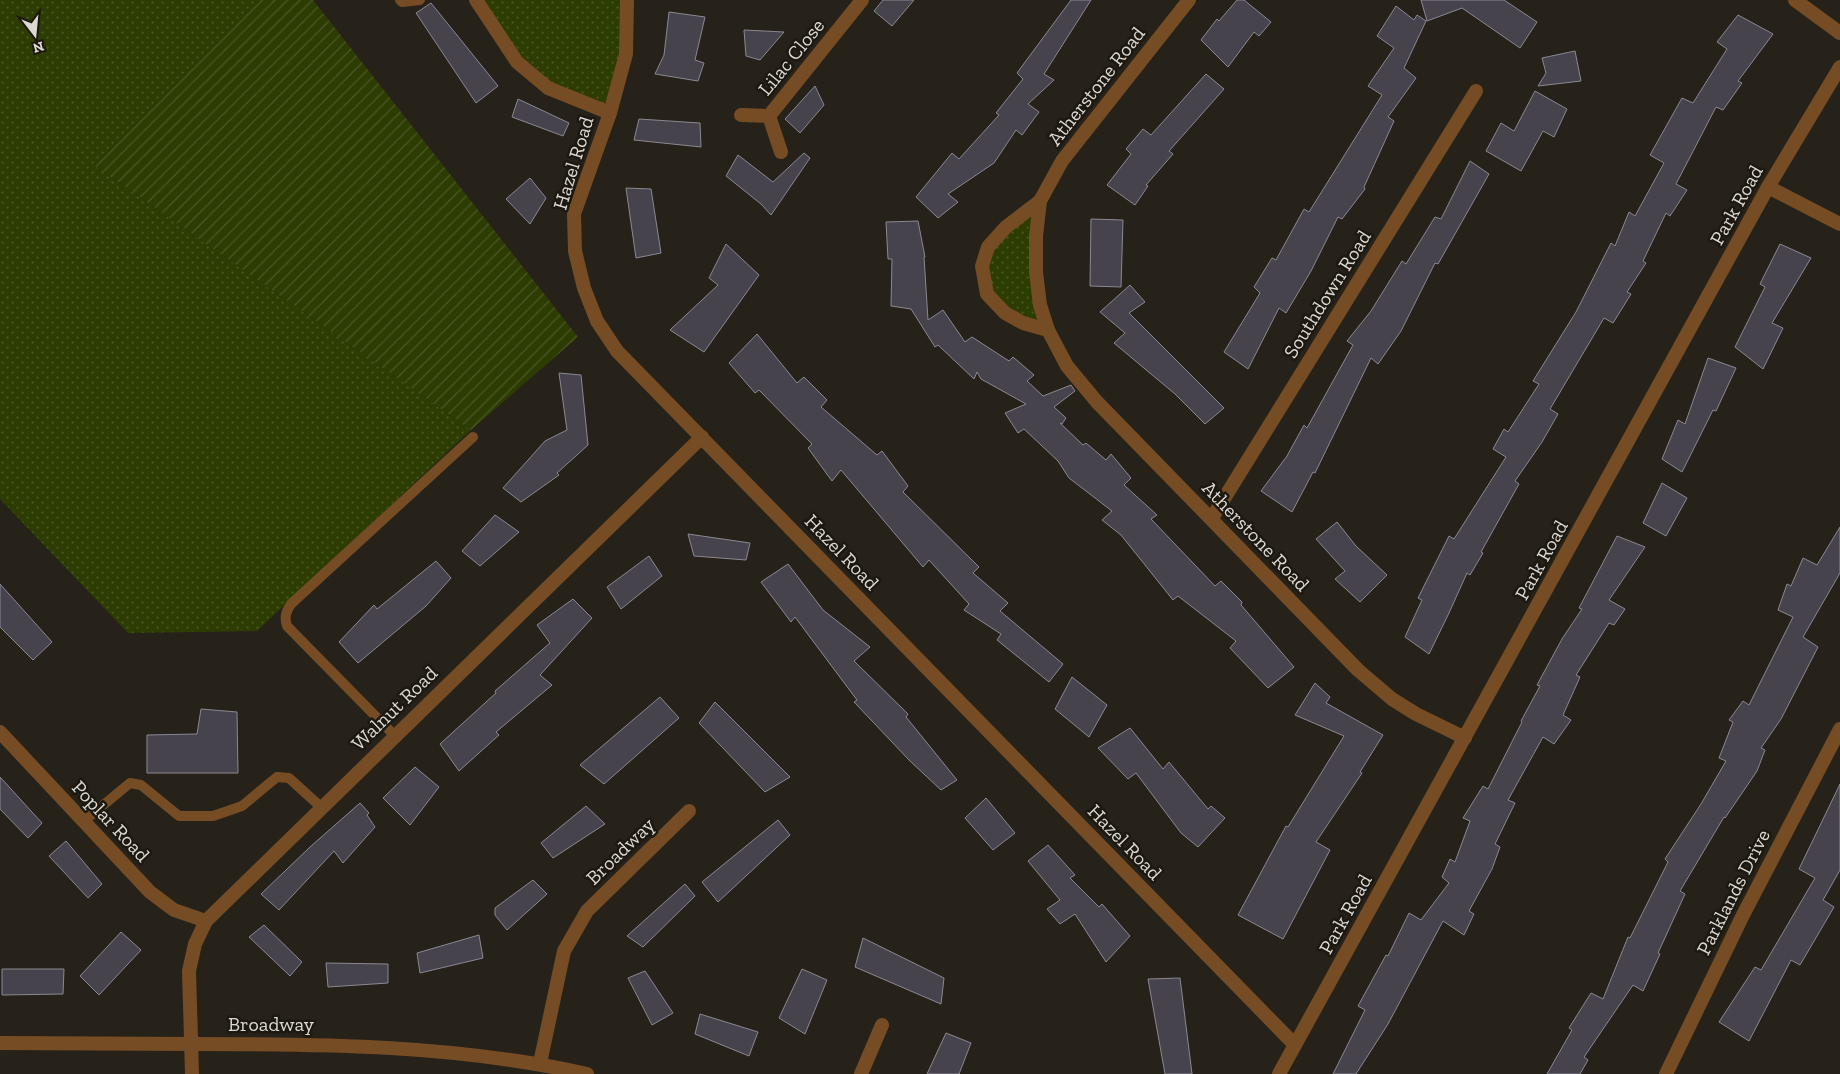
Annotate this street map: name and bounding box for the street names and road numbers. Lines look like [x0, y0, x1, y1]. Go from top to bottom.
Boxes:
street label: Lilac Close [753, 14, 829, 100]
street label: Atherstone Road [1042, 22, 1150, 150]
street label: Hazel Road [547, 114, 599, 212]
street label: Park Road [1704, 161, 1768, 249]
street label: Southdown Road [1278, 226, 1376, 362]
street label: Atherstone Road [1197, 476, 1315, 596]
street label: Hazel Road [800, 509, 884, 595]
street label: Park Road [1509, 516, 1573, 604]
street label: Walnut Road [346, 661, 442, 755]
street label: Poplar Road [67, 775, 155, 867]
street label: Hazel Road [1083, 799, 1167, 885]
street label: Broadway [581, 812, 660, 890]
street label: Parklands Drive [1691, 825, 1775, 959]
street label: Park Road [1313, 870, 1377, 958]
street label: Broadway [228, 1012, 315, 1036]

